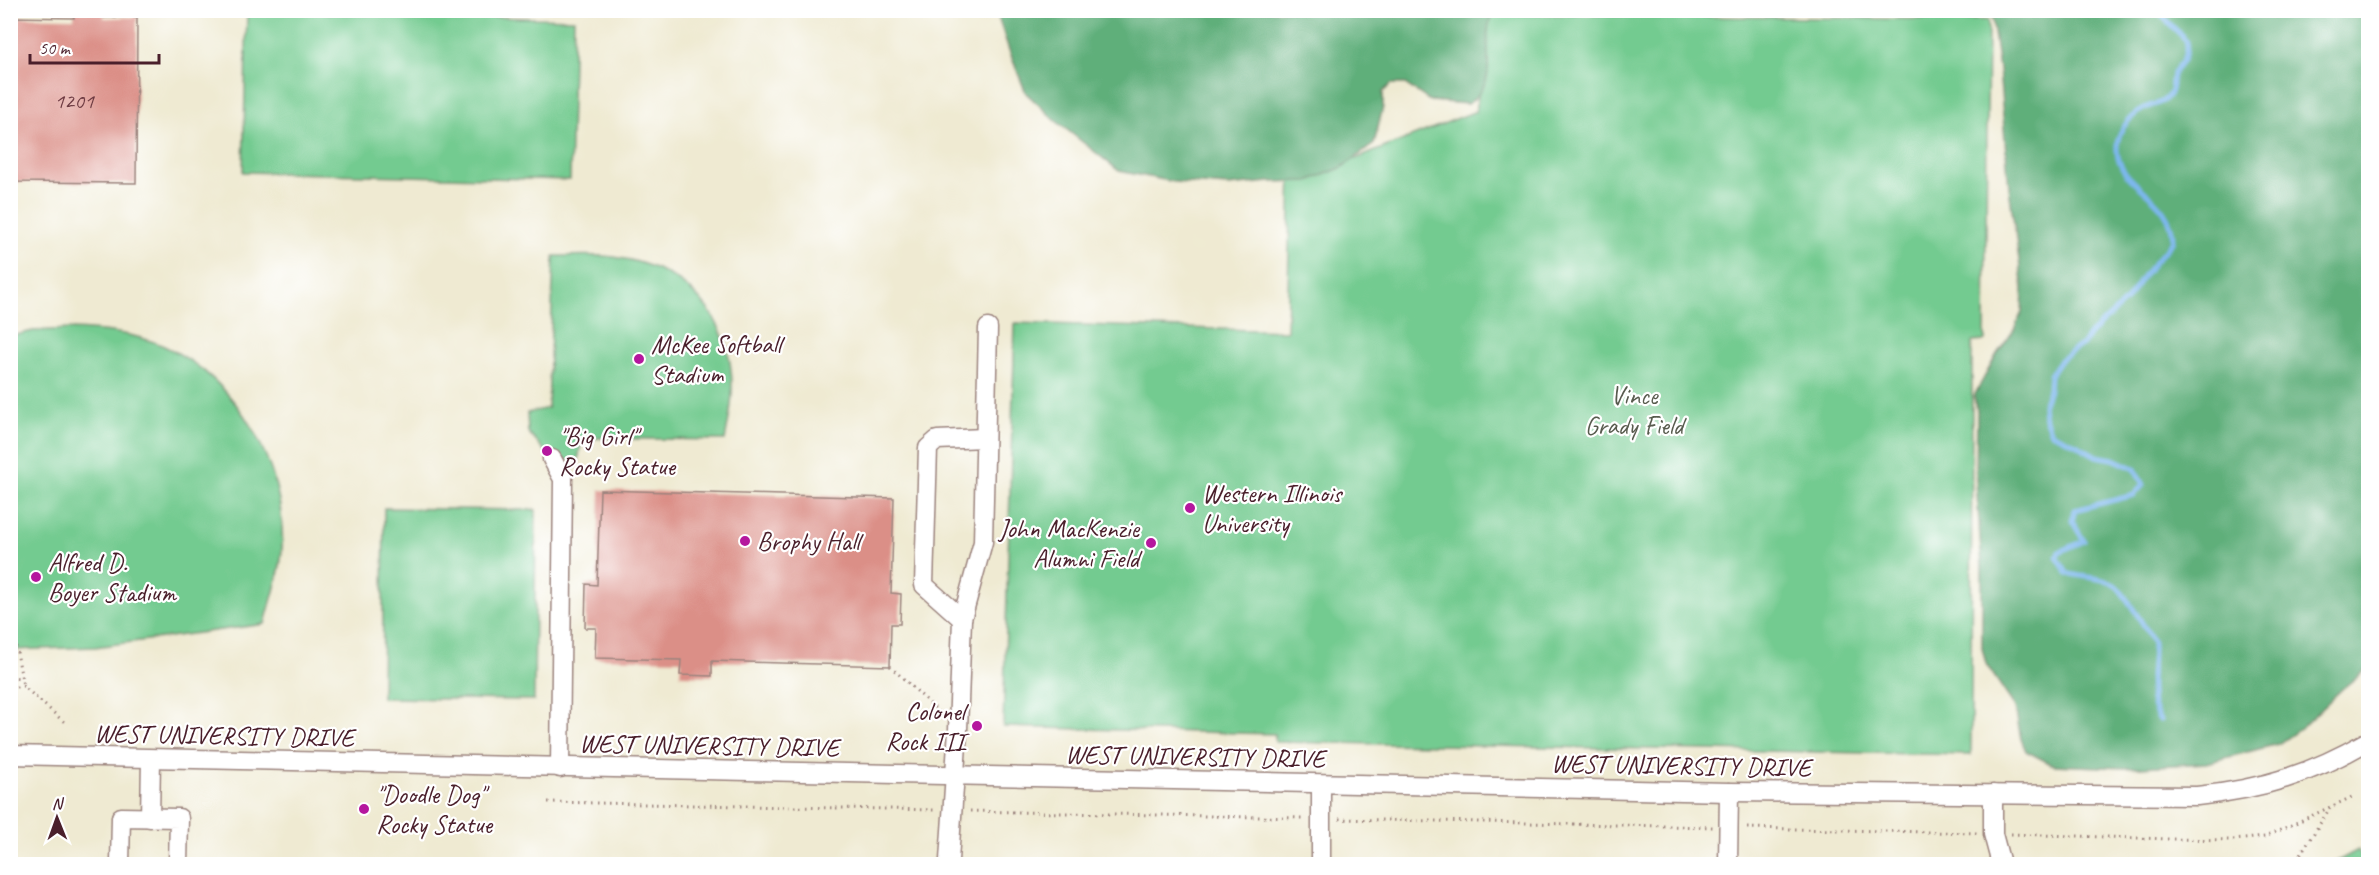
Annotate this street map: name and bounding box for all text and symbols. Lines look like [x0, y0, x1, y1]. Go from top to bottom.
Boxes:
scale bar [30, 27, 159, 65]
text: 50 m [39, 37, 72, 59]
house number: 1201 [54, 87, 95, 115]
place label: McKee Softball Stadium [651, 328, 786, 391]
marker: McKee Softball Stadium [632, 352, 646, 366]
park label: Vince Grady Field [1585, 379, 1687, 442]
place label: "Big Girl" Rocky Statue [559, 420, 677, 483]
marker: "Big Girl" Rocky Statue [540, 444, 554, 458]
place label: Western Illinois University [1202, 477, 1343, 540]
marker: Western Illinois University [1183, 501, 1197, 515]
place label: John MacKenzie Alumni Field [997, 512, 1143, 575]
place label: Brophy Hall [757, 525, 864, 558]
marker: Brophy Hall [738, 534, 752, 548]
marker: John MacKenzie Alumni Field [1144, 536, 1158, 550]
place label: Alfred D. Boyer Stadium [48, 546, 178, 609]
marker: Alfred D. Boyer Stadium [29, 570, 43, 584]
place label: Colonel Rock III [885, 695, 971, 758]
street label: WEST UNIVERSITY DRIVE [94, 717, 357, 754]
marker: Colonel Rock III [970, 719, 984, 733]
street label: WEST UNIVERSITY DRIVE [579, 727, 842, 764]
street label: WEST UNIVERSITY DRIVE [1065, 738, 1328, 775]
street label: WEST UNIVERSITY DRIVE [1551, 747, 1814, 784]
place label: "Doodle Dog" Rocky Statue [376, 778, 494, 841]
north arrow [27, 788, 87, 848]
text: N [52, 794, 65, 814]
marker: "Doodle Dog" Rocky Statue [357, 802, 371, 816]

